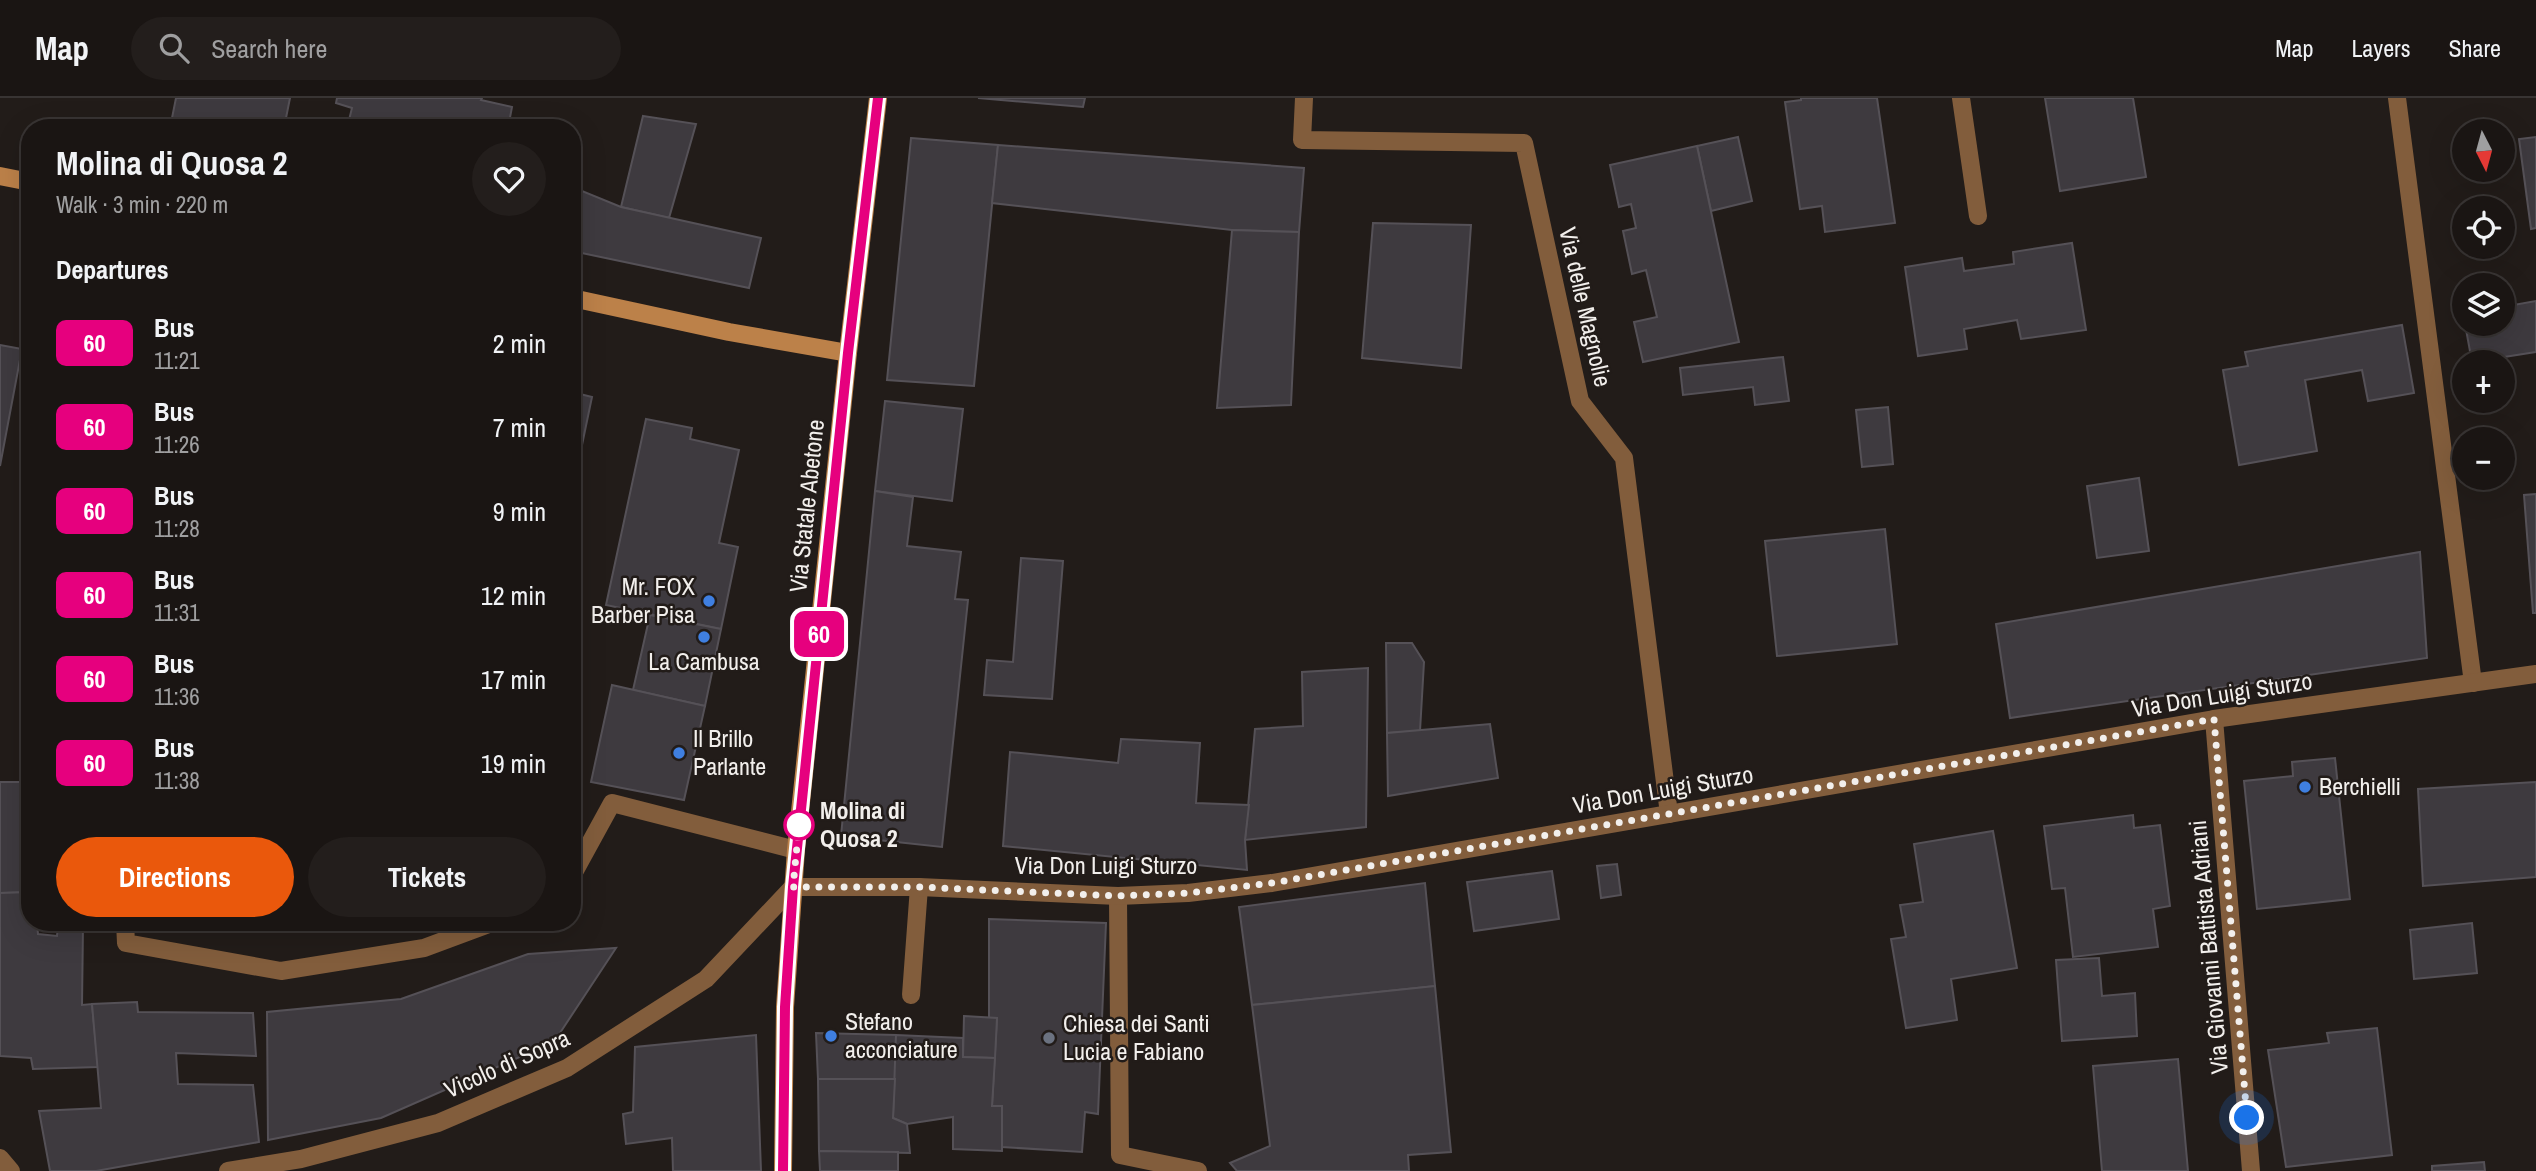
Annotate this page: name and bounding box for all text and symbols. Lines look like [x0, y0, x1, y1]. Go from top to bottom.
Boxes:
search box [131, 17, 621, 80]
text: Map [35, 26, 89, 70]
icon: search [155, 29, 193, 67]
text: Search here [211, 31, 327, 66]
text: Map [2275, 32, 2313, 64]
text: Layers [2351, 32, 2410, 64]
text: Share [2448, 32, 2501, 64]
north arrow [2452, 119, 2515, 182]
map controls [2452, 119, 2515, 490]
text: Molina di Quosa 2 [56, 141, 288, 185]
button: heart [472, 142, 546, 216]
text: Walk · 3 min · 220 m [56, 189, 228, 220]
button: locate [2452, 196, 2515, 259]
street label: Via delle Magnolie [1552, 224, 1620, 390]
text: Departures [56, 252, 169, 287]
button: layers [2452, 273, 2515, 336]
text: Bus [154, 310, 194, 345]
text: 2 min [493, 326, 546, 361]
text: 60 [84, 327, 105, 359]
text: 11:21 [154, 345, 200, 376]
button: + [2452, 350, 2515, 413]
text: Bus [154, 394, 194, 429]
text: 7 min [493, 410, 546, 445]
text: 60 [84, 411, 105, 443]
street label: Via Statale Abetone [781, 418, 831, 594]
button: − [2452, 427, 2515, 490]
text: 11:26 [154, 429, 200, 460]
text: Bus [154, 478, 194, 513]
text: 9 min [493, 494, 546, 529]
text: 60 [84, 495, 105, 527]
text: 11:28 [154, 513, 200, 544]
text: Bus [154, 562, 194, 597]
place label: Mr. FOX Barber Pisa [591, 570, 696, 630]
text: 12 min [481, 578, 546, 613]
text: 60 [84, 579, 105, 611]
marker: Mr. FOX Barber Pisa [701, 593, 717, 609]
text: 11:31 [154, 597, 200, 628]
line badge: 60 [788, 611, 850, 657]
text: 60 [808, 618, 830, 650]
marker: La Cambusa [696, 629, 712, 645]
place label: La Cambusa [648, 645, 760, 677]
text: Bus [154, 646, 194, 681]
text: 17 min [481, 662, 546, 697]
text: 60 [84, 663, 105, 695]
street label: Via Don Luigi Sturzo [2129, 664, 2314, 724]
text: 11:36 [154, 681, 200, 712]
place label: Il Brillo Parlante [693, 722, 766, 782]
text: Bus [154, 730, 194, 765]
marker: Il Brillo Parlante [671, 745, 687, 761]
text: 19 min [481, 746, 546, 781]
text: 60 [84, 747, 105, 779]
street label: Via Don Luigi Sturzo [1570, 757, 1755, 821]
text: 11:38 [154, 765, 200, 796]
place label: Berchielli [2319, 770, 2401, 802]
marker: Berchielli [2297, 779, 2313, 795]
place label: Molina di Quosa 2 [820, 794, 905, 854]
marker: Molina di Quosa 2 [784, 810, 814, 840]
street label: Via Giovanni Battista Adriani [2181, 819, 2235, 1075]
button: Directions [56, 837, 294, 917]
button: Tickets [308, 837, 546, 917]
street label: Via Don Luigi Sturzo [1015, 849, 1197, 881]
place label: Stefano acconciature [845, 1005, 958, 1065]
place label: Chiesa dei Santi Lucia e Fabiano [1063, 1007, 1210, 1067]
street label: Vicolo di Sopra [439, 1021, 574, 1105]
marker: Stefano acconciature [823, 1028, 839, 1044]
marker: Chiesa dei Santi Lucia e Fabiano [1041, 1030, 1057, 1046]
your location [2229, 1100, 2264, 1135]

